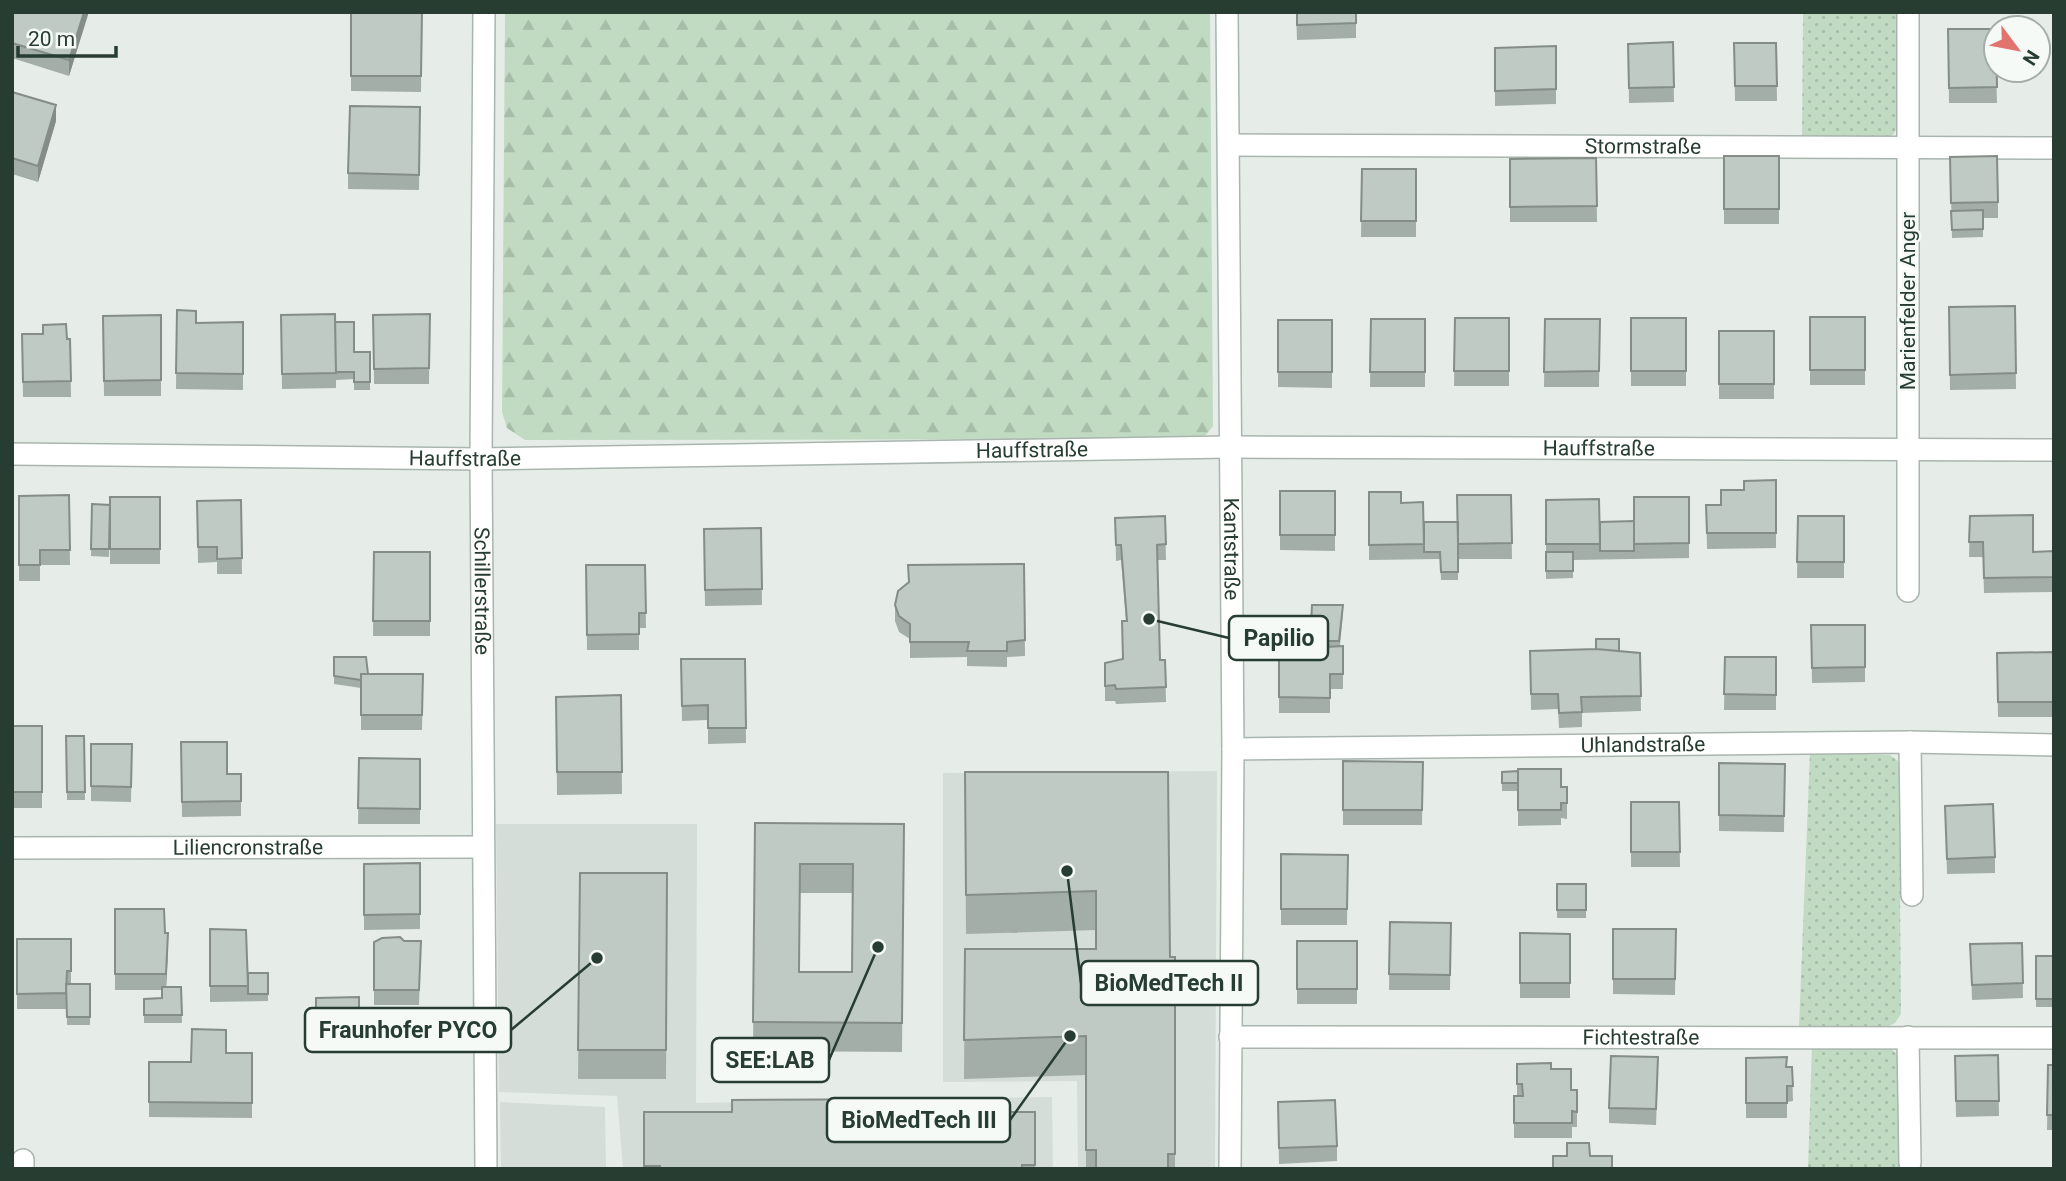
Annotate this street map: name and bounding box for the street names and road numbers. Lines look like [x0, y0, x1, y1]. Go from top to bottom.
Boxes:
street label: Stormstraße [1585, 134, 1701, 159]
street label: Marienfelder Anger [1896, 212, 1920, 390]
street label: Hauffstraße [1543, 436, 1655, 461]
street label: Hauffstraße [976, 437, 1088, 463]
street label: Hauffstraße [409, 446, 521, 471]
street label: Kantstraße [1219, 498, 1244, 600]
street label: Schillerstraße [469, 527, 494, 655]
street label: Uhlandstraße [1580, 732, 1705, 757]
street label: Liliencronstraße [173, 835, 323, 860]
street label: Fichtestraße [1583, 1025, 1699, 1050]

